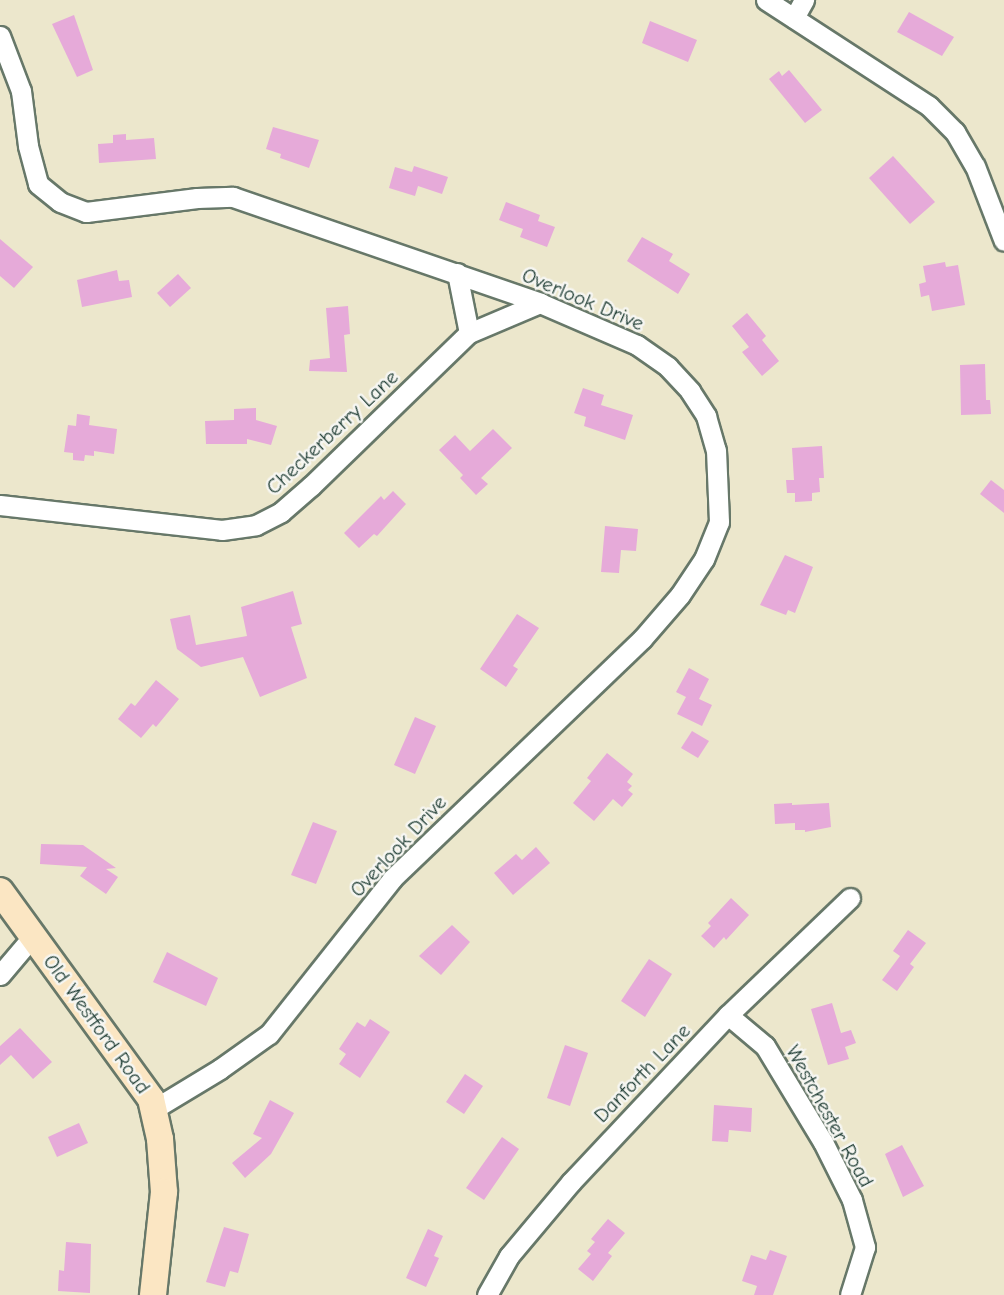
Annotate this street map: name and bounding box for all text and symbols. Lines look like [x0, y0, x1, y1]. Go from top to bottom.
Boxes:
street label: Overlook Drive [518, 262, 648, 336]
street label: Checkerberry Lane [261, 364, 403, 500]
street label: Overlook Drive [344, 790, 452, 902]
street label: Old Westford Road [38, 949, 156, 1099]
street label: Danforth Lane [588, 1018, 696, 1128]
street label: Westchester Road [781, 1041, 879, 1191]

